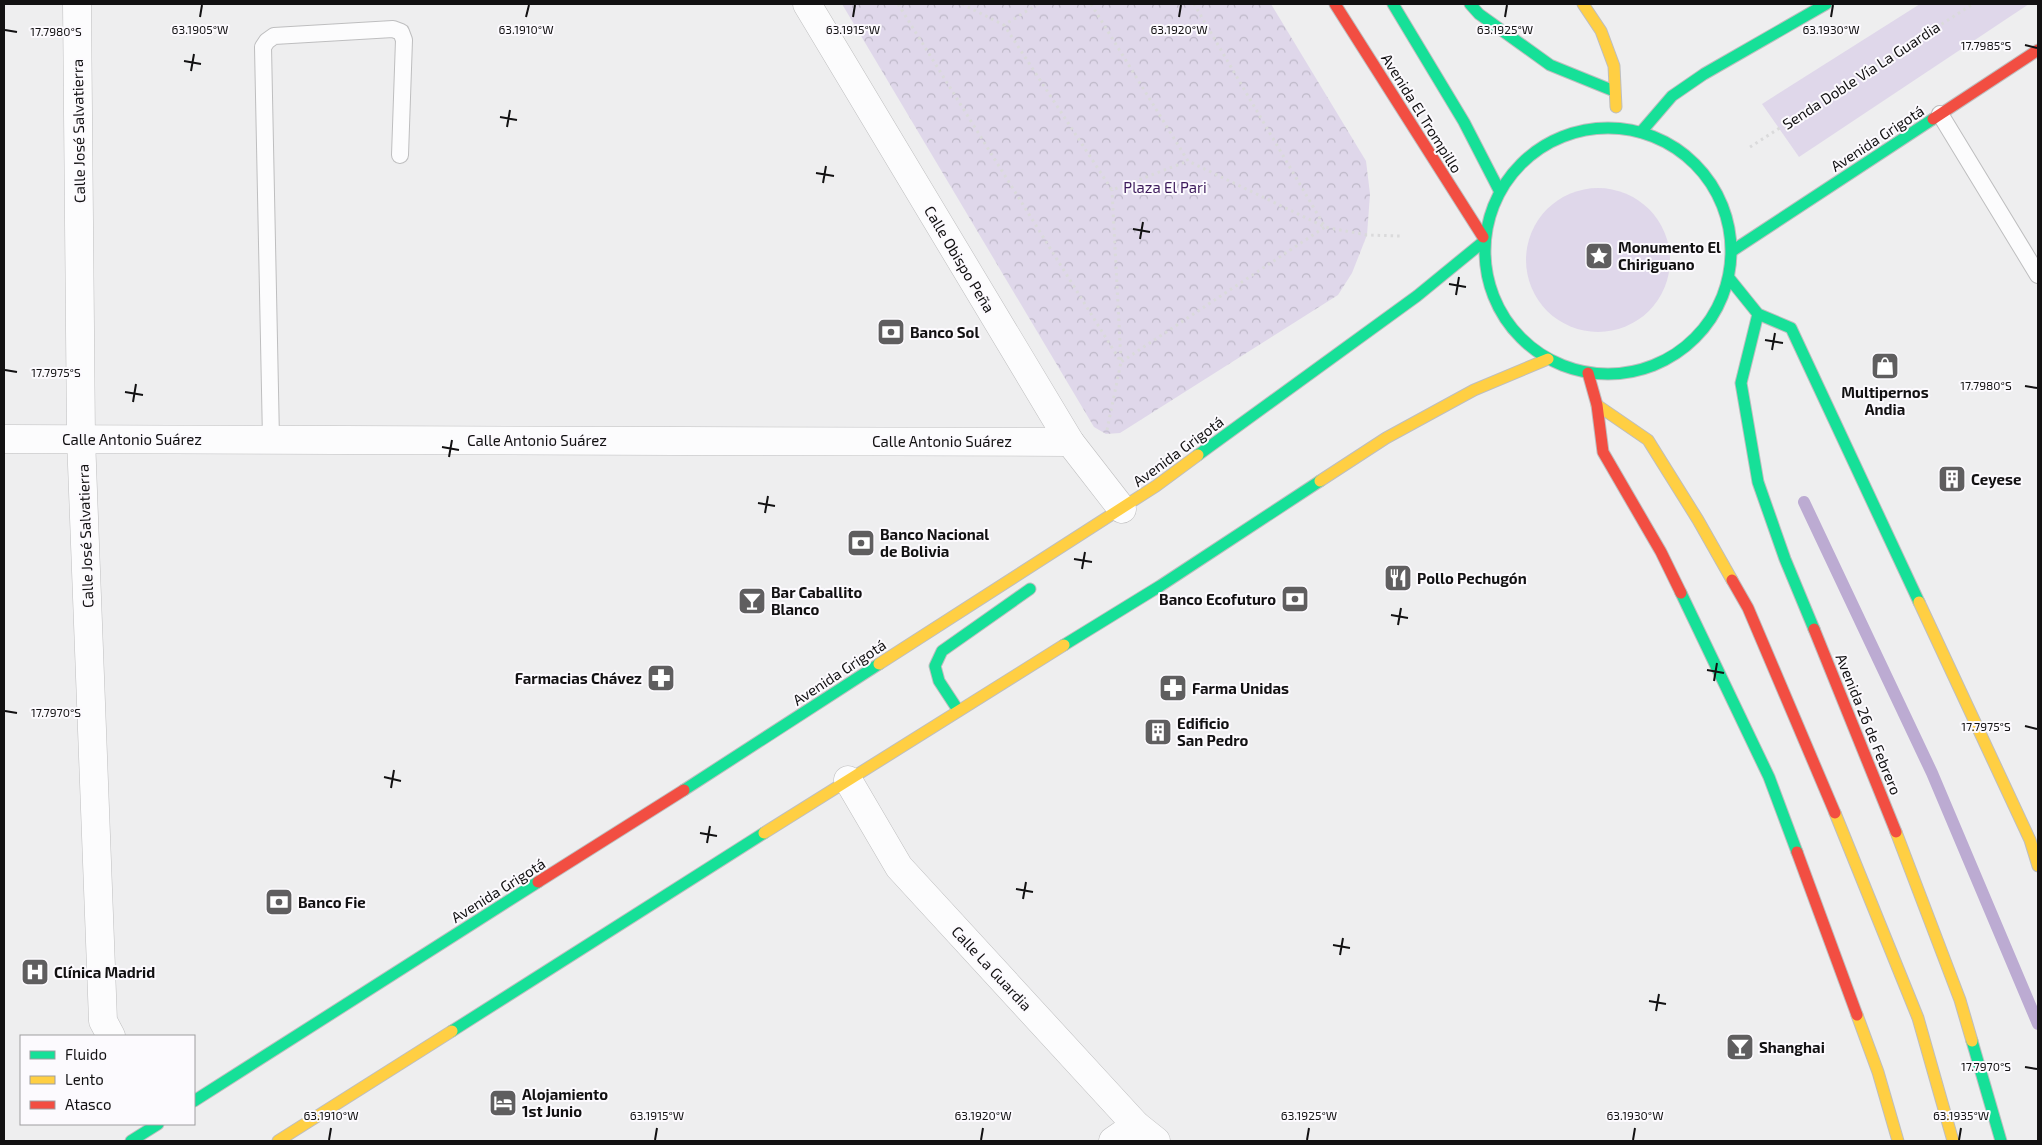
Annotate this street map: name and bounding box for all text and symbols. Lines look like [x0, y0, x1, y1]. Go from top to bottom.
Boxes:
street label: Senda Doble Vía La Guardia [1779, 17, 1943, 133]
text: 63.1905°W [172, 22, 228, 36]
text: 63.1910°W [498, 22, 554, 36]
text: 63.1915°W [826, 22, 880, 36]
text: 63.1920°W [1150, 22, 1208, 36]
text: 63.1925°W [1477, 22, 1533, 36]
text: 63.1930°W [1802, 22, 1860, 36]
text: 17.7980°S [30, 24, 82, 38]
text: 17.7985°S [1961, 38, 2012, 52]
street label: Avenida El Trompillo [1378, 50, 1466, 176]
street label: Calle José Salvatierra [68, 59, 88, 203]
street label: Avenida Grigotá [1827, 101, 1927, 175]
park label: Plaza El Pari [1123, 178, 1207, 196]
street label: Calle Obispo Peña [921, 202, 999, 316]
place label: Monumento El Chiriguano [1618, 238, 1721, 273]
place icon: Monumento El Chiriguano [1584, 241, 1614, 271]
bank icon: Banco Sol [876, 317, 906, 347]
place label: Banco Sol [910, 323, 979, 341]
shop icon: Multipernos Andia [1870, 351, 1900, 381]
text: 17.7975°S [31, 365, 81, 379]
text: 17.7980°S [1960, 378, 2012, 392]
place label: Multipernos Andia [1841, 383, 1929, 418]
street label: Avenida Grigotá [1129, 412, 1227, 490]
street label: Calle Antonio Suárez [62, 430, 202, 448]
street label: Calle Antonio Suárez [467, 431, 607, 449]
street label: Calle Antonio Suárez [872, 432, 1012, 450]
street label: Calle José Salvatierra [73, 464, 97, 608]
building icon: Ceyese [1937, 464, 1967, 494]
place label: Ceyese [1971, 470, 2021, 489]
place label: Banco Nacional de Bolivia [880, 525, 989, 560]
bank icon: Banco Nacional de Bolivia [846, 528, 876, 558]
restaurant icon: Pollo Pechugón [1383, 563, 1413, 593]
place label: Pollo Pechugón [1417, 569, 1527, 587]
place label: Bar Caballito Blanco [771, 583, 862, 618]
bank icon: Banco Ecofuturo [1280, 584, 1310, 614]
bar icon: Bar Caballito Blanco [737, 586, 767, 616]
place label: Banco Ecofuturo [1159, 590, 1276, 608]
street label: Avenida Grigotá [789, 635, 889, 709]
street label: Avenida 26 de Febrero [1832, 651, 1906, 797]
pharmacy icon: Farmacias Chávez [646, 663, 676, 693]
place label: Farmacias Chávez [515, 669, 642, 687]
pharmacy icon: Farma Unidas [1158, 673, 1188, 703]
place label: Farma Unidas [1192, 679, 1289, 697]
text: 17.7970°S [31, 705, 81, 719]
place label: Edificio San Pedro [1177, 714, 1249, 749]
building icon: Edificio San Pedro [1143, 717, 1173, 747]
text: 17.7975°S [1961, 719, 2011, 733]
street label: Avenida Grigotá [448, 854, 548, 926]
bank icon: Banco Fie [264, 887, 294, 917]
place label: Banco Fie [298, 893, 366, 911]
street label: Calle La Guardia [948, 922, 1036, 1014]
hospital icon: Clínica Madrid [20, 957, 50, 987]
place label: Clínica Madrid [54, 963, 155, 981]
bar icon: Shanghai [1725, 1032, 1755, 1062]
legend [20, 1035, 195, 1125]
place label: Shanghai [1759, 1038, 1825, 1056]
text: Fluido [65, 1045, 107, 1063]
text: 17.7970°S [1961, 1059, 2011, 1073]
text: Lento [65, 1070, 104, 1088]
place label: Alojamiento 1st Junio [522, 1085, 608, 1120]
hotel icon: Alojamiento 1st Junio [488, 1088, 518, 1118]
text: Atasco [65, 1095, 111, 1113]
text: 63.1910°W [303, 1108, 359, 1122]
text: 63.1915°W [630, 1108, 684, 1122]
text: 63.1920°W [954, 1108, 1012, 1122]
text: 63.1925°W [1281, 1108, 1337, 1122]
text: 63.1930°W [1606, 1108, 1664, 1122]
text: 63.1935°W [1933, 1108, 1989, 1122]

